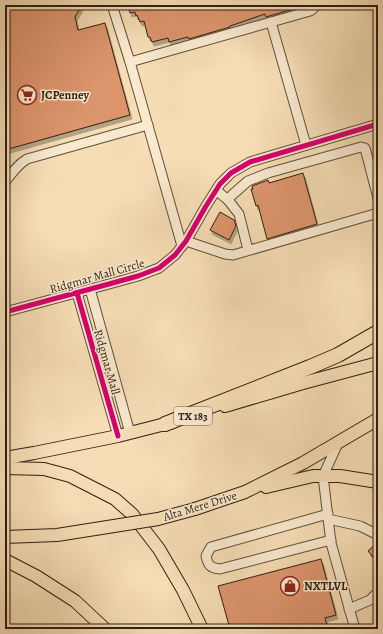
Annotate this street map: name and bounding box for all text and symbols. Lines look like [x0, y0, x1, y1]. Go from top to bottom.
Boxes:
supermarket icon: JCPenney [16, 84, 38, 106]
place label: JCPenney [41, 87, 89, 103]
street label: Ridgmar Mall Circle [48, 255, 146, 297]
street label: Ridgmar Mall [90, 328, 124, 397]
road number: TX 183 [174, 407, 212, 425]
street label: Alta Mere Drive [160, 487, 239, 525]
shop icon: NXTLVL [279, 575, 301, 597]
place label: NXTLVL [304, 578, 348, 594]

